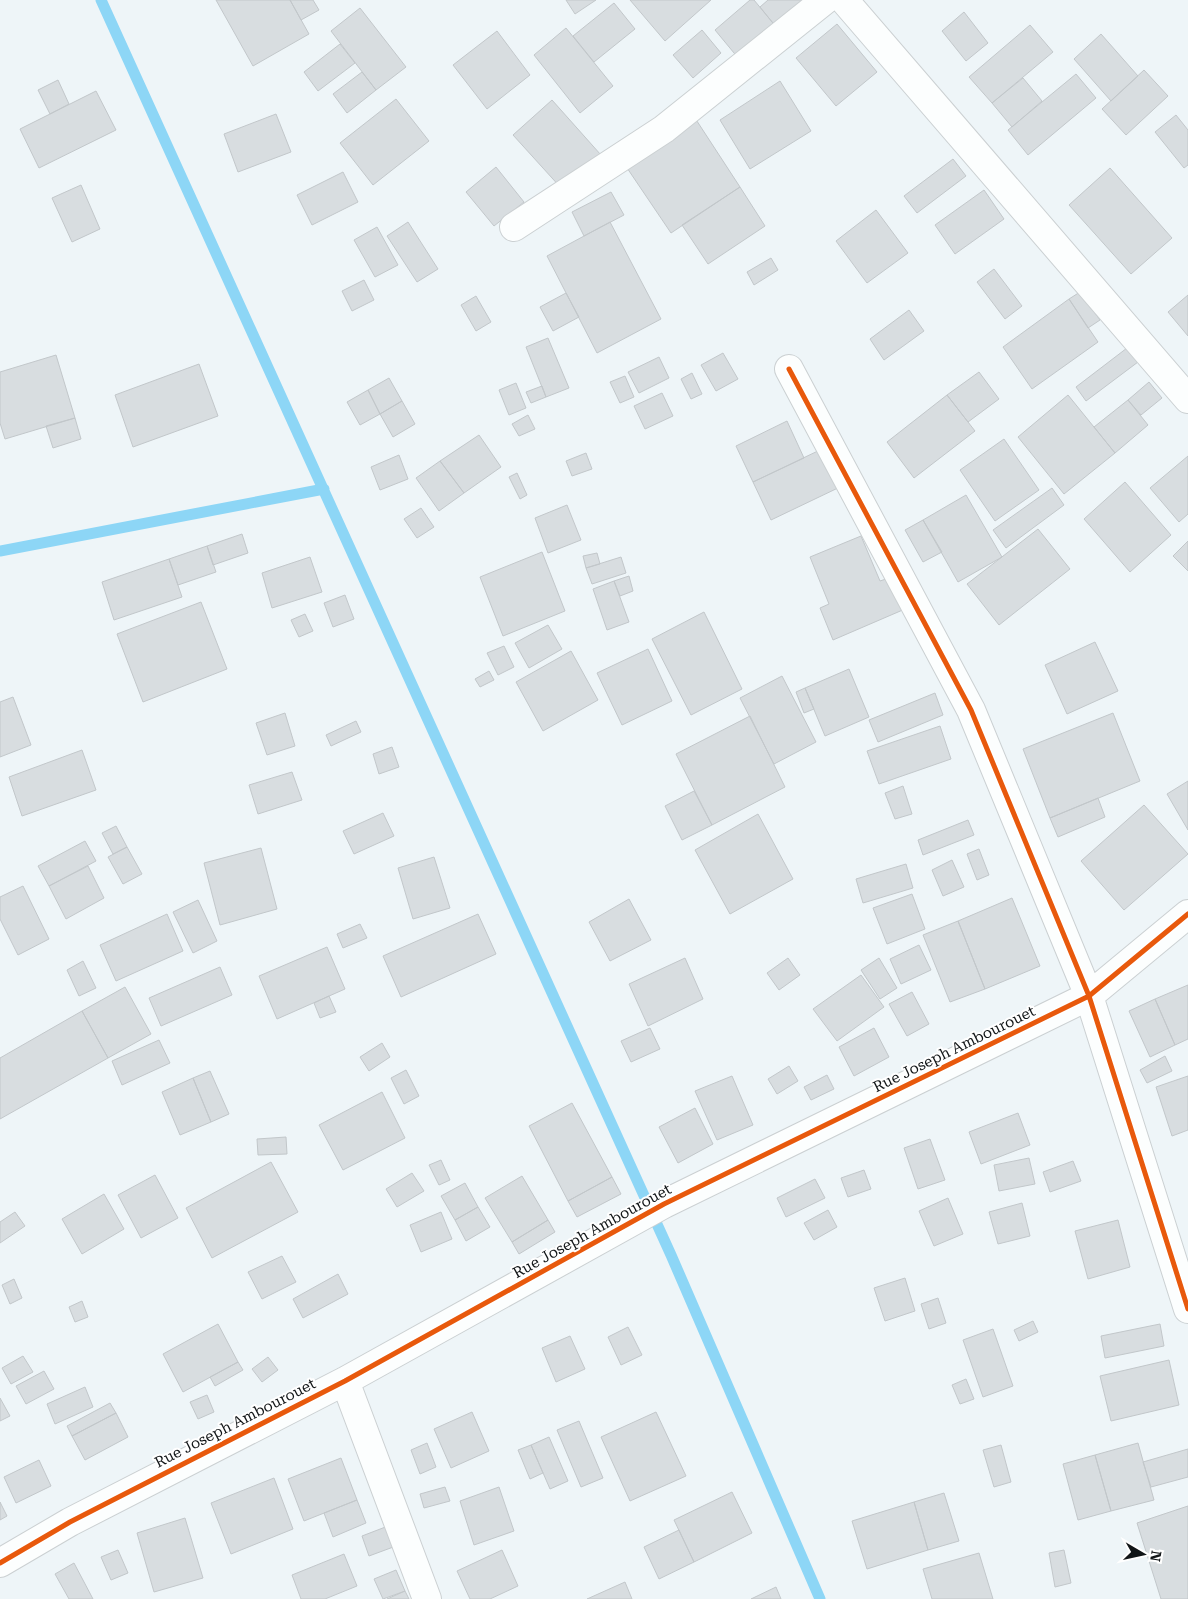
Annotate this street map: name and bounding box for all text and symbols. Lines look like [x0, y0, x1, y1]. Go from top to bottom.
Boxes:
street label: Rue Joseph Ambourouet [870, 1002, 1038, 1096]
street label: Rue Joseph Ambourouet [510, 1180, 675, 1282]
street label: Rue Joseph Ambourouet [152, 1374, 319, 1471]
north arrow [1118, 1529, 1168, 1579]
text: N [1147, 1549, 1165, 1563]

